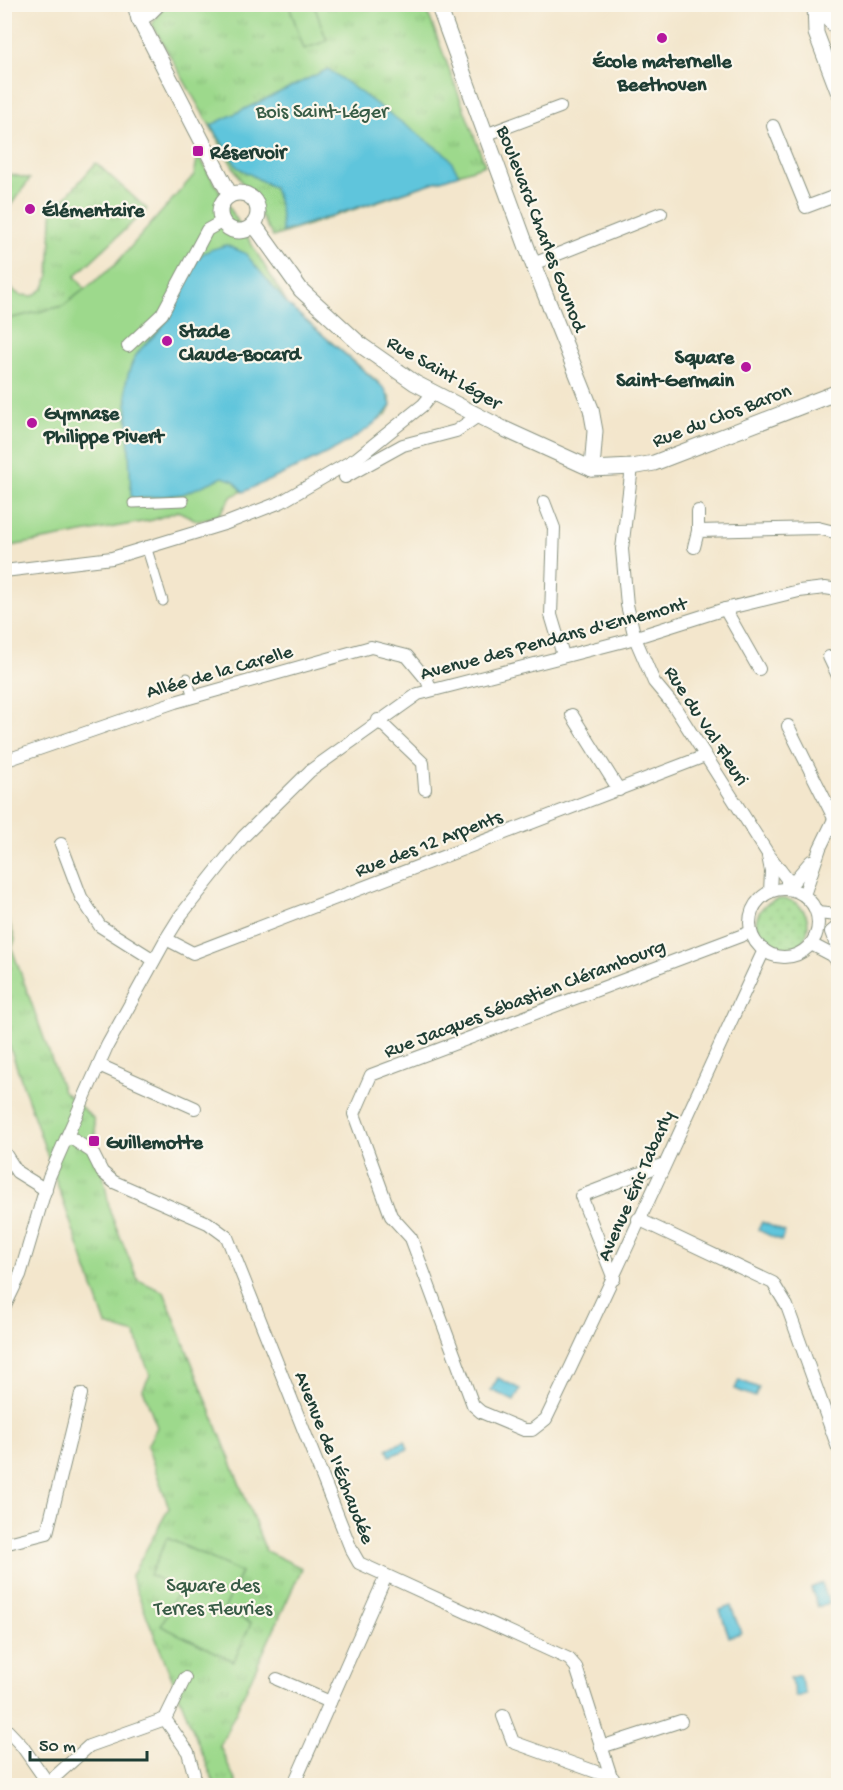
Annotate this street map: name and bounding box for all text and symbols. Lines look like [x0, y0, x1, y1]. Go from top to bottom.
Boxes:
marker: École maternelle Beethoven [655, 31, 669, 45]
place label: École maternelle Beethoven [593, 51, 732, 98]
park label: Bois Saint-Léger [255, 102, 390, 125]
street label: Boulevard Charles Gounod [489, 122, 590, 338]
place label: Réservoir [209, 143, 288, 166]
marker: Réservoir [191, 144, 205, 158]
place label: Élémentaire [42, 200, 145, 224]
marker: Élémentaire [23, 202, 37, 216]
place label: Stade Claude-Bocard [178, 322, 303, 368]
street label: Rue Saint Léger [382, 332, 506, 417]
marker: Stade Claude-Bocard [160, 334, 174, 348]
place label: Square Saint-Germain [616, 348, 735, 394]
marker: Square Saint-Germain [739, 360, 753, 374]
street label: Rue du Clos Baron [650, 380, 795, 454]
place label: Gymnase Philippe Pivert [43, 404, 165, 450]
marker: Gymnase Philippe Pivert [25, 416, 39, 430]
street label: Avenue des Pendans d'Ennemont [418, 593, 692, 687]
street label: Allée de la Carelle [144, 641, 297, 705]
street label: Rue du Val Fleuri [658, 663, 752, 791]
street label: Rue des 12 Arpents [352, 806, 507, 884]
street label: Rue Jacques Sébastien Clérambourg [381, 936, 669, 1065]
street label: Avenue Éric Tabarly [593, 1107, 681, 1265]
place label: Guillemotte [106, 1133, 203, 1156]
marker: Guillemotte [87, 1134, 101, 1148]
street label: Avenue de l'Échaudée [288, 1368, 379, 1549]
park label: Square des Terres Fleuries [153, 1576, 273, 1622]
scale bar [30, 1724, 147, 1762]
text: 50 m [39, 1737, 76, 1758]

